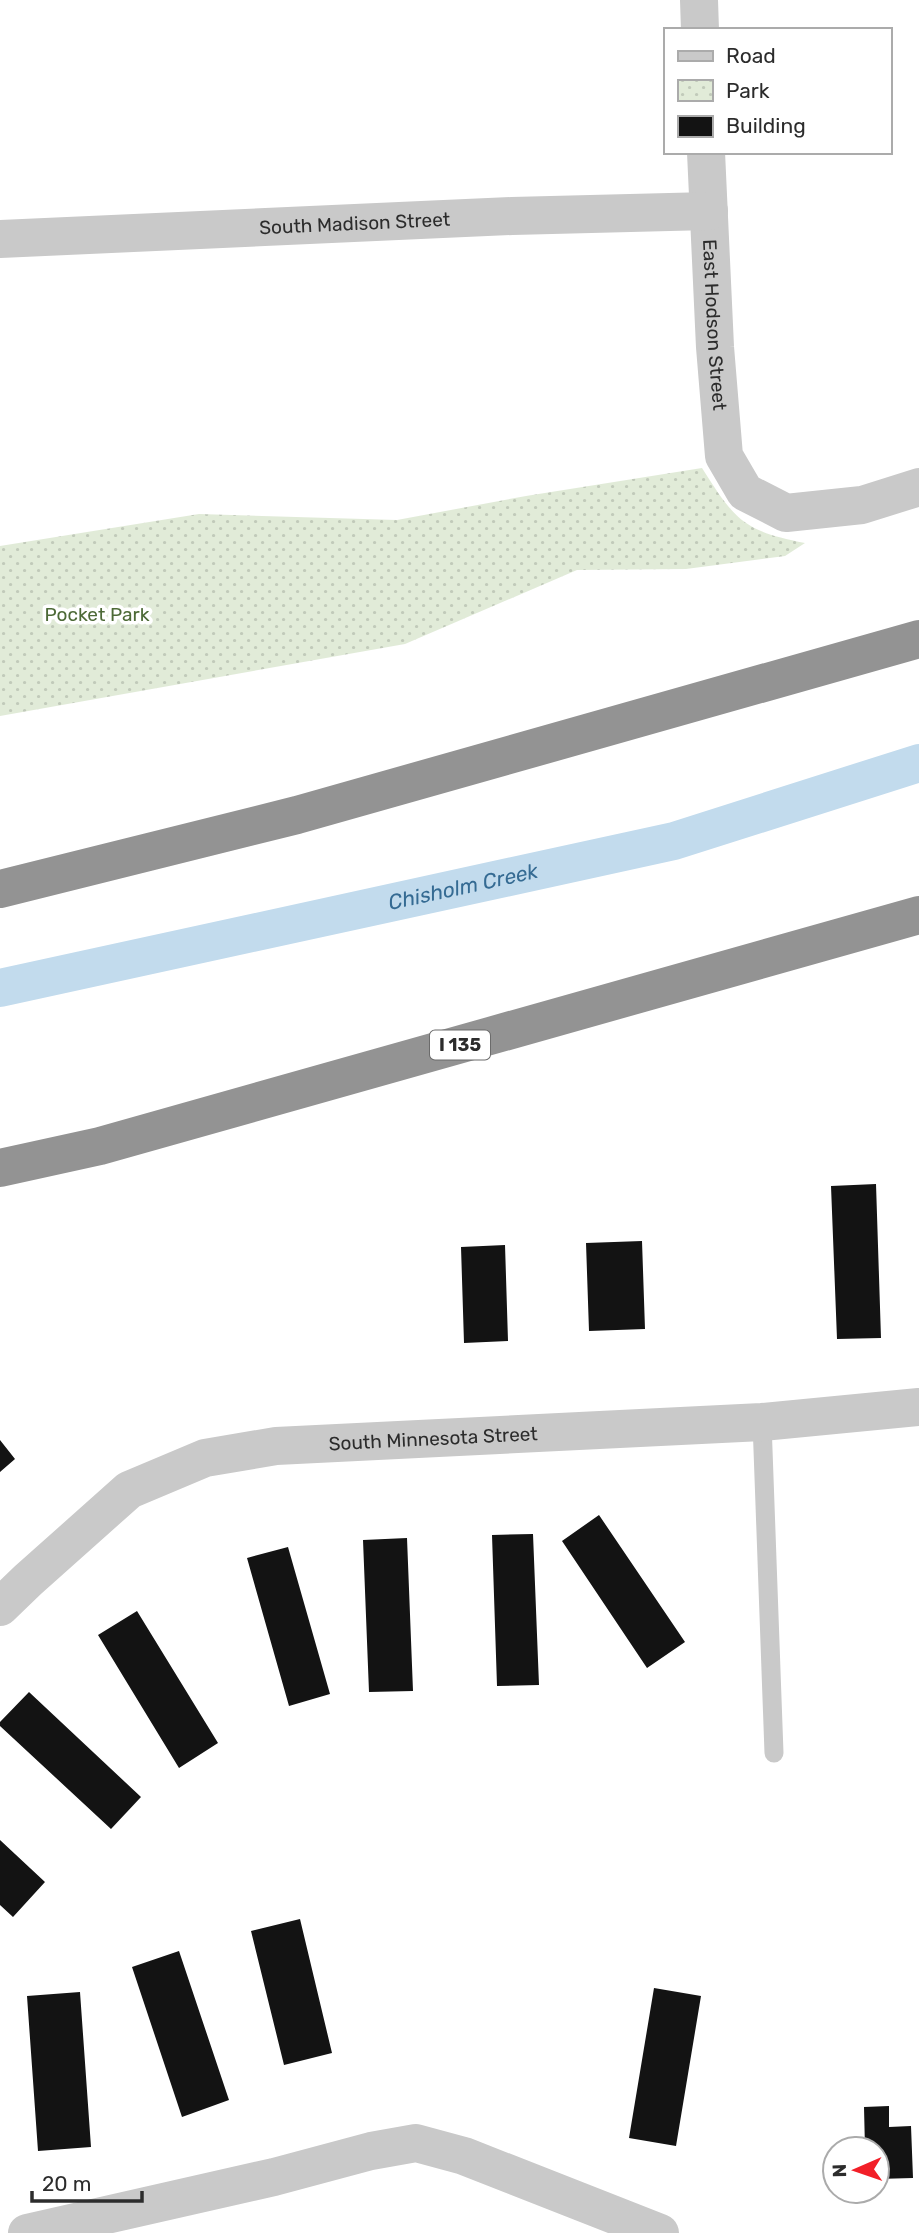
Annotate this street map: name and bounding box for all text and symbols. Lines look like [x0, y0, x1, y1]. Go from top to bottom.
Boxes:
legend [664, 28, 891, 154]
text: Road [726, 43, 776, 68]
text: Park [726, 78, 770, 103]
text: Building [726, 113, 806, 138]
street label: South Madison Street [259, 208, 451, 239]
street label: East Hodson Street [698, 239, 731, 412]
park label: Pocket Park [45, 603, 150, 626]
water label: Chisholm Creek [386, 858, 541, 915]
road number: I 135 [430, 1030, 490, 1060]
street label: South Minnesota Street [328, 1422, 539, 1455]
north arrow [821, 2135, 891, 2205]
scale bar [32, 2160, 142, 2204]
text: N [828, 2163, 851, 2178]
text: 20 m [42, 2171, 91, 2196]

